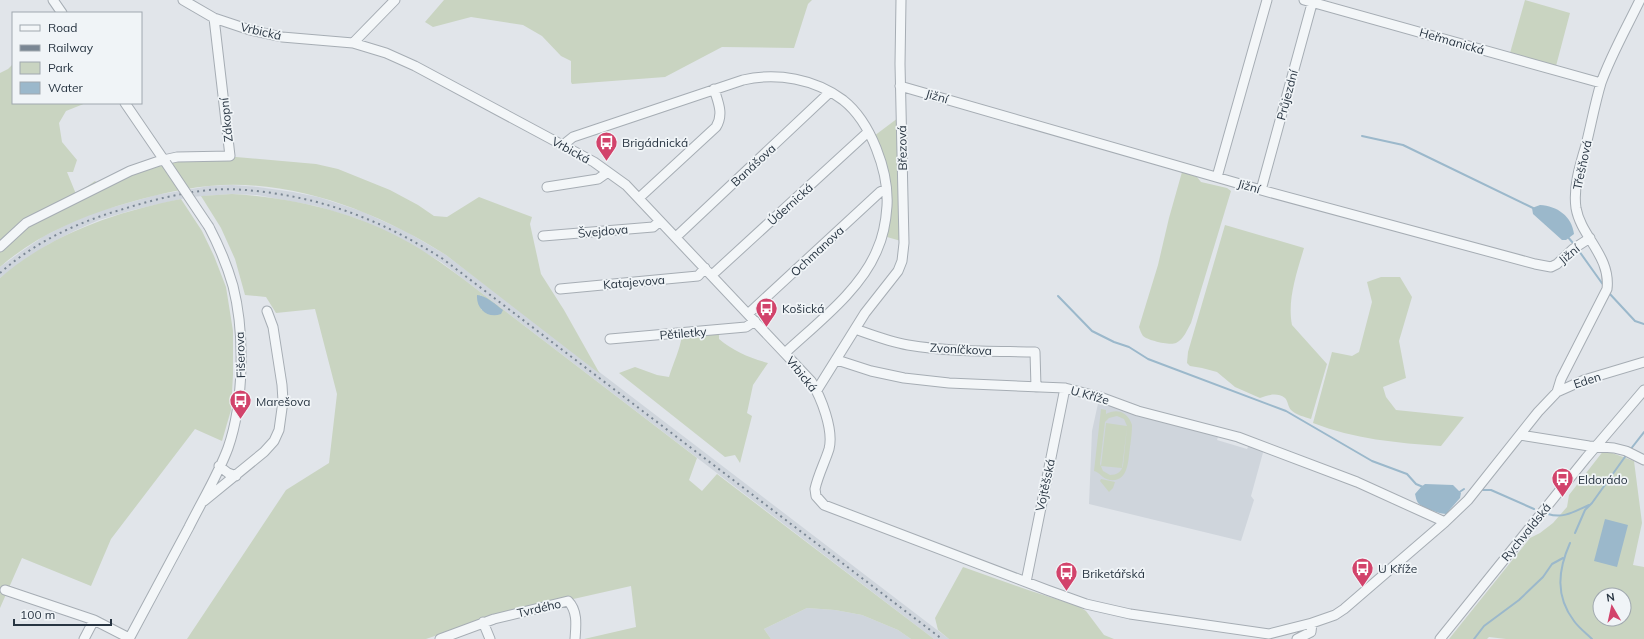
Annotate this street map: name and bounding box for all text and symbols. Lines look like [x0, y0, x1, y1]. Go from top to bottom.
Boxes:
legend [12, 12, 142, 104]
street label: Vrbická [239, 19, 283, 43]
text: Road [48, 20, 77, 35]
street label: Heřmanická [1418, 25, 1486, 57]
text: Railway [48, 40, 94, 55]
text: Park [48, 60, 74, 75]
street label: Průjezdní [1273, 67, 1301, 122]
text: Water [48, 80, 84, 95]
street label: Jižní [924, 86, 951, 107]
street label: Zákopní [216, 96, 236, 143]
street label: Březová [894, 125, 910, 171]
bus stop icon: Brigádnická [594, 129, 620, 162]
street label: Vrbická [549, 133, 593, 167]
place label: Brigádnická [622, 135, 688, 150]
street label: Třešňová [1569, 139, 1595, 191]
street label: Banášova [727, 140, 779, 190]
street label: Jižní [1236, 176, 1263, 197]
street label: Údernická [764, 180, 816, 228]
street label: Švejdova [577, 221, 629, 241]
street label: Ochmanova [787, 223, 847, 279]
street label: Jižní [1555, 240, 1583, 267]
street label: Katajevova [602, 272, 666, 292]
bus stop icon: Košická [754, 295, 780, 328]
place label: Košická [782, 301, 824, 316]
street label: Pětiletky [659, 323, 708, 343]
street label: Fišerova [232, 331, 248, 379]
street label: Zvoníčkova [930, 340, 992, 358]
street label: Vrbická [783, 353, 821, 395]
street label: Eden [1571, 369, 1603, 391]
street label: U Kříže [1069, 382, 1111, 408]
bus stop icon: Marešova [227, 388, 253, 421]
place label: Marešova [256, 394, 310, 409]
street label: Vojtěšská [1032, 457, 1058, 513]
bus stop icon: Eldorádo [1549, 466, 1575, 499]
place label: Eldorádo [1578, 472, 1628, 487]
street label: Rychvaldská [1498, 500, 1554, 564]
bus stop icon: U Kříže [1350, 555, 1376, 588]
bus stop icon: Briketářská [1054, 560, 1080, 593]
place label: U Kříže [1378, 561, 1417, 576]
place label: Briketářská [1082, 566, 1145, 581]
north arrow [1592, 587, 1632, 627]
text: N [1605, 590, 1616, 605]
street label: Tvrdého [516, 596, 563, 620]
scale bar [14, 601, 111, 627]
text: 100 m [20, 607, 55, 622]

